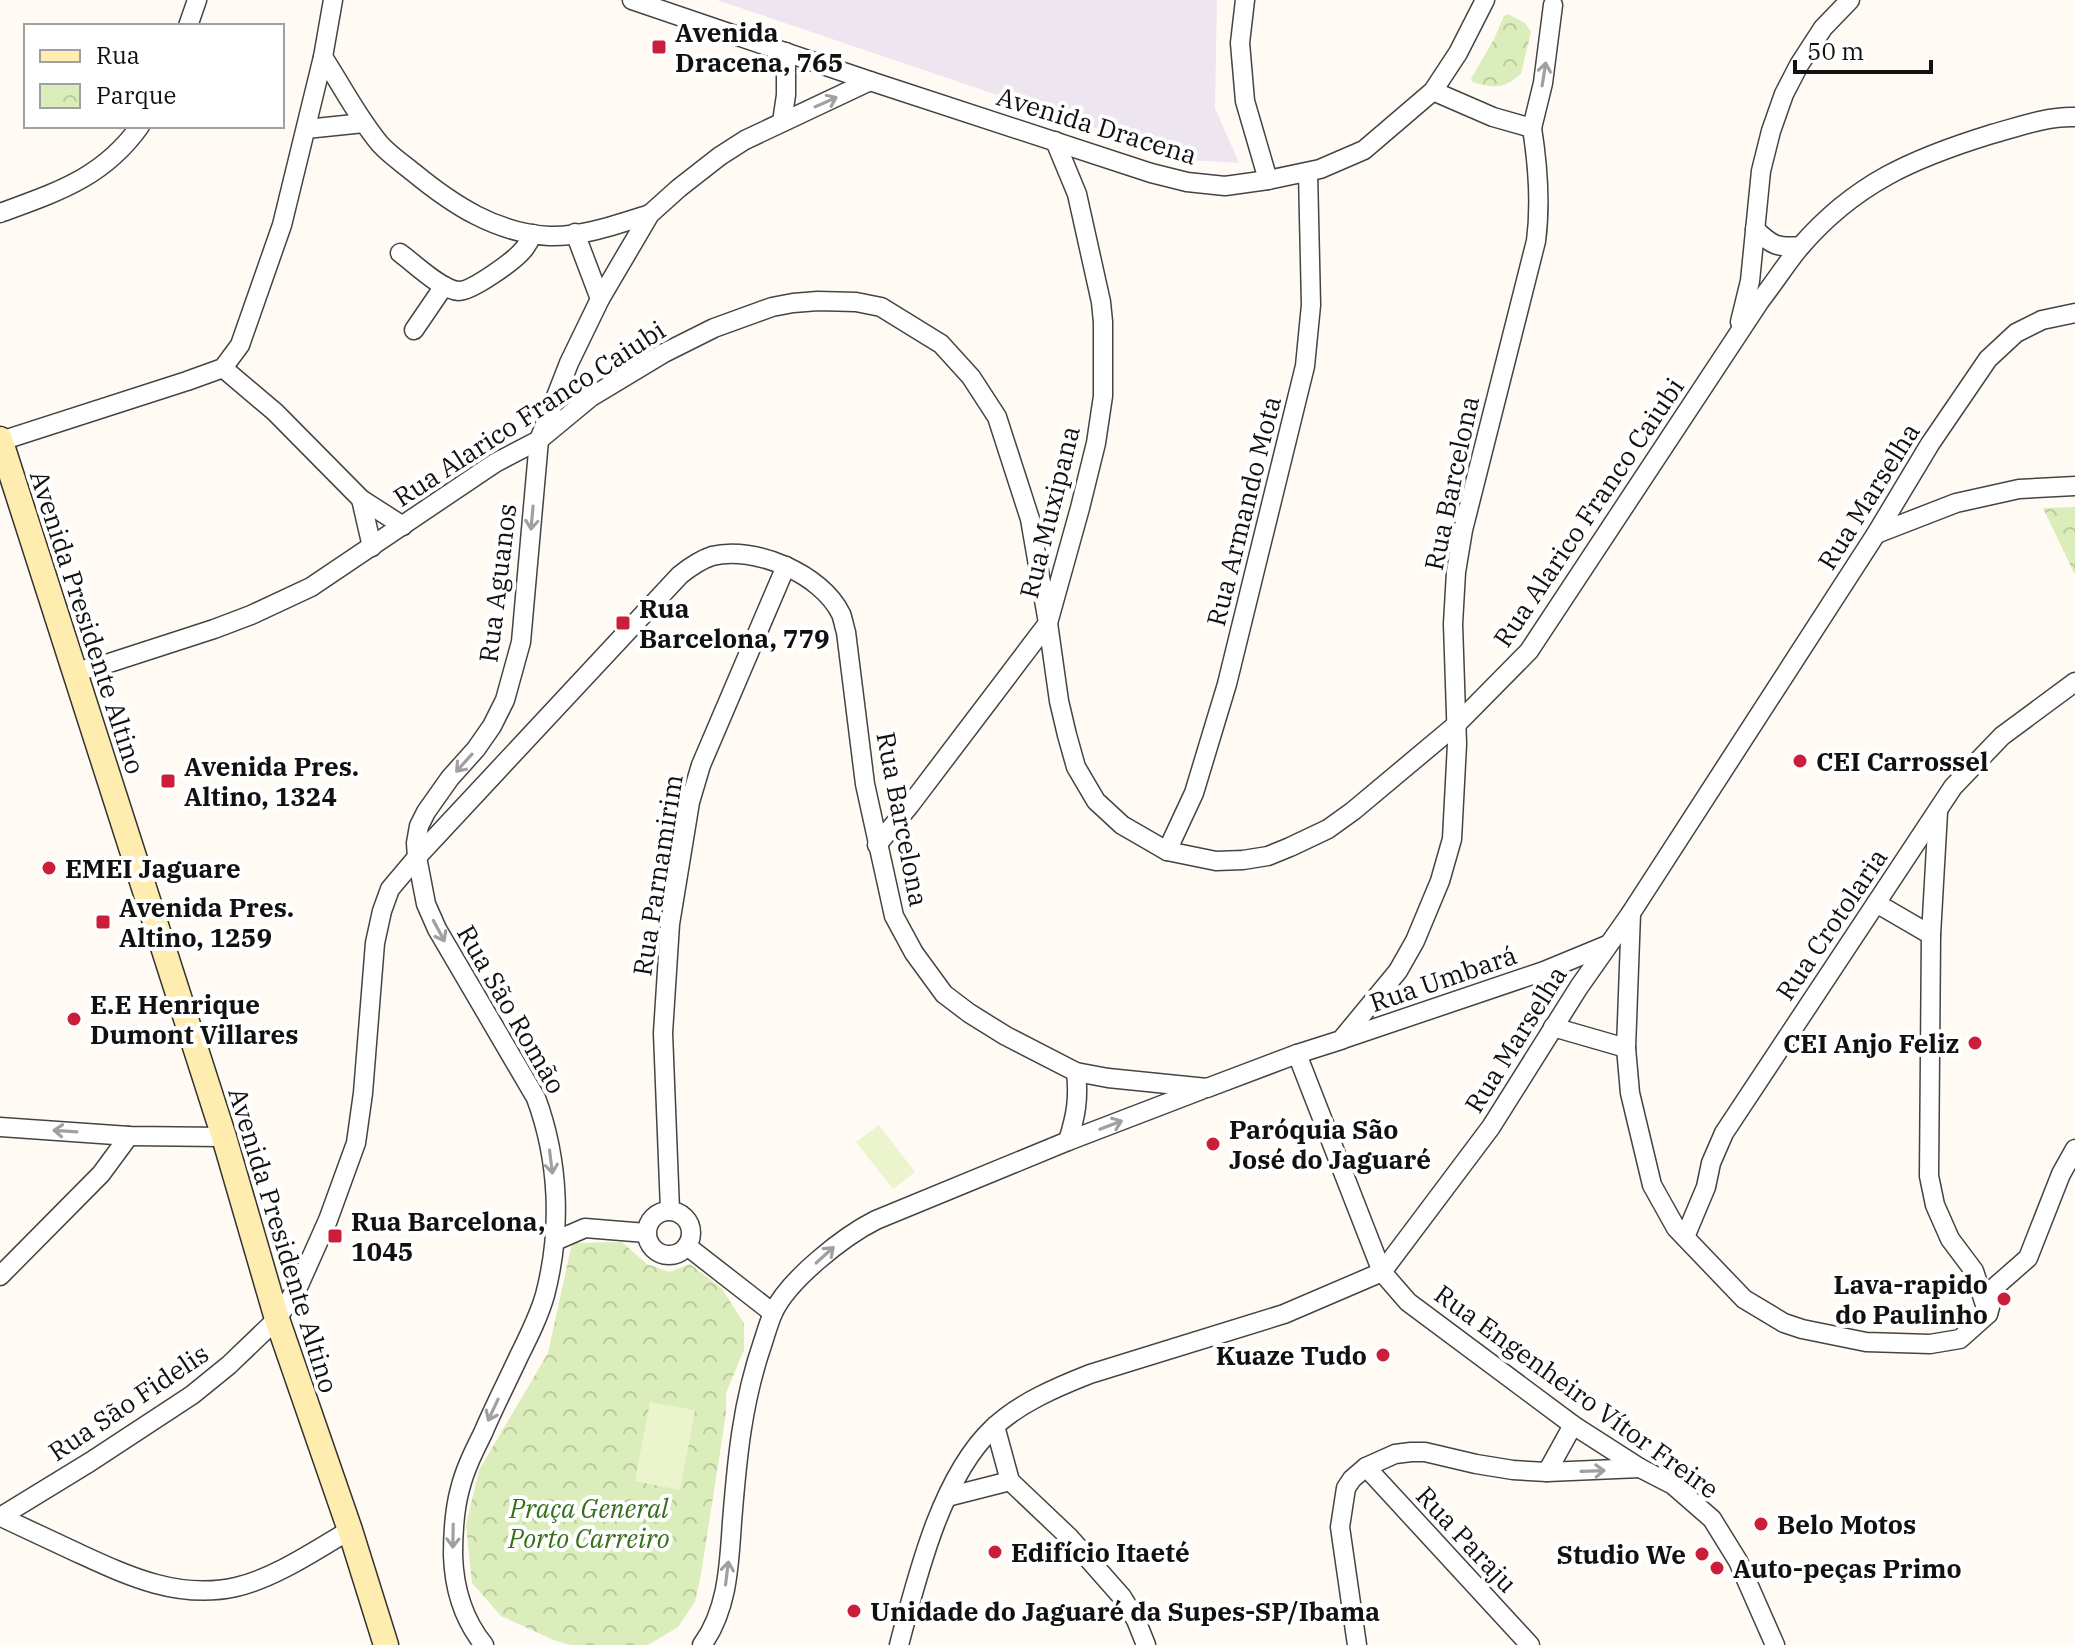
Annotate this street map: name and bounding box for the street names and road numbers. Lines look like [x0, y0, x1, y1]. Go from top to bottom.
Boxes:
street label: Avenida Dracena [993, 78, 1201, 172]
street label: Rua Alarico Franco Caiubi [387, 312, 671, 514]
street label: Rua Alarico Franco Caiubi [1485, 371, 1691, 653]
street label: Rua Armando Mota [1198, 392, 1288, 630]
street label: Rua Barcelona [1416, 393, 1486, 573]
street label: Rua Marselha [1809, 416, 1927, 576]
street label: Rua Muxipana [1011, 422, 1087, 602]
street label: Avenida Presidente Altino [23, 466, 153, 778]
street label: Rua Aguanos [470, 502, 524, 664]
street label: Rua Barcelona [869, 729, 937, 909]
street label: Rua Parnamirim [624, 772, 690, 978]
street label: Rua Crotolaria [1768, 842, 1894, 1006]
street label: Rua São Romão [450, 919, 574, 1099]
street label: Rua Umbará [1365, 937, 1521, 1019]
street label: Rua Marselha [1456, 959, 1574, 1119]
street label: Avenida Presidente Altino [221, 1083, 347, 1397]
street label: Rua Engenheiro Vítor Freire [1428, 1276, 1726, 1506]
street label: Rua São Fidelis [41, 1336, 215, 1468]
street label: Rua Paraju [1409, 1479, 1525, 1599]

